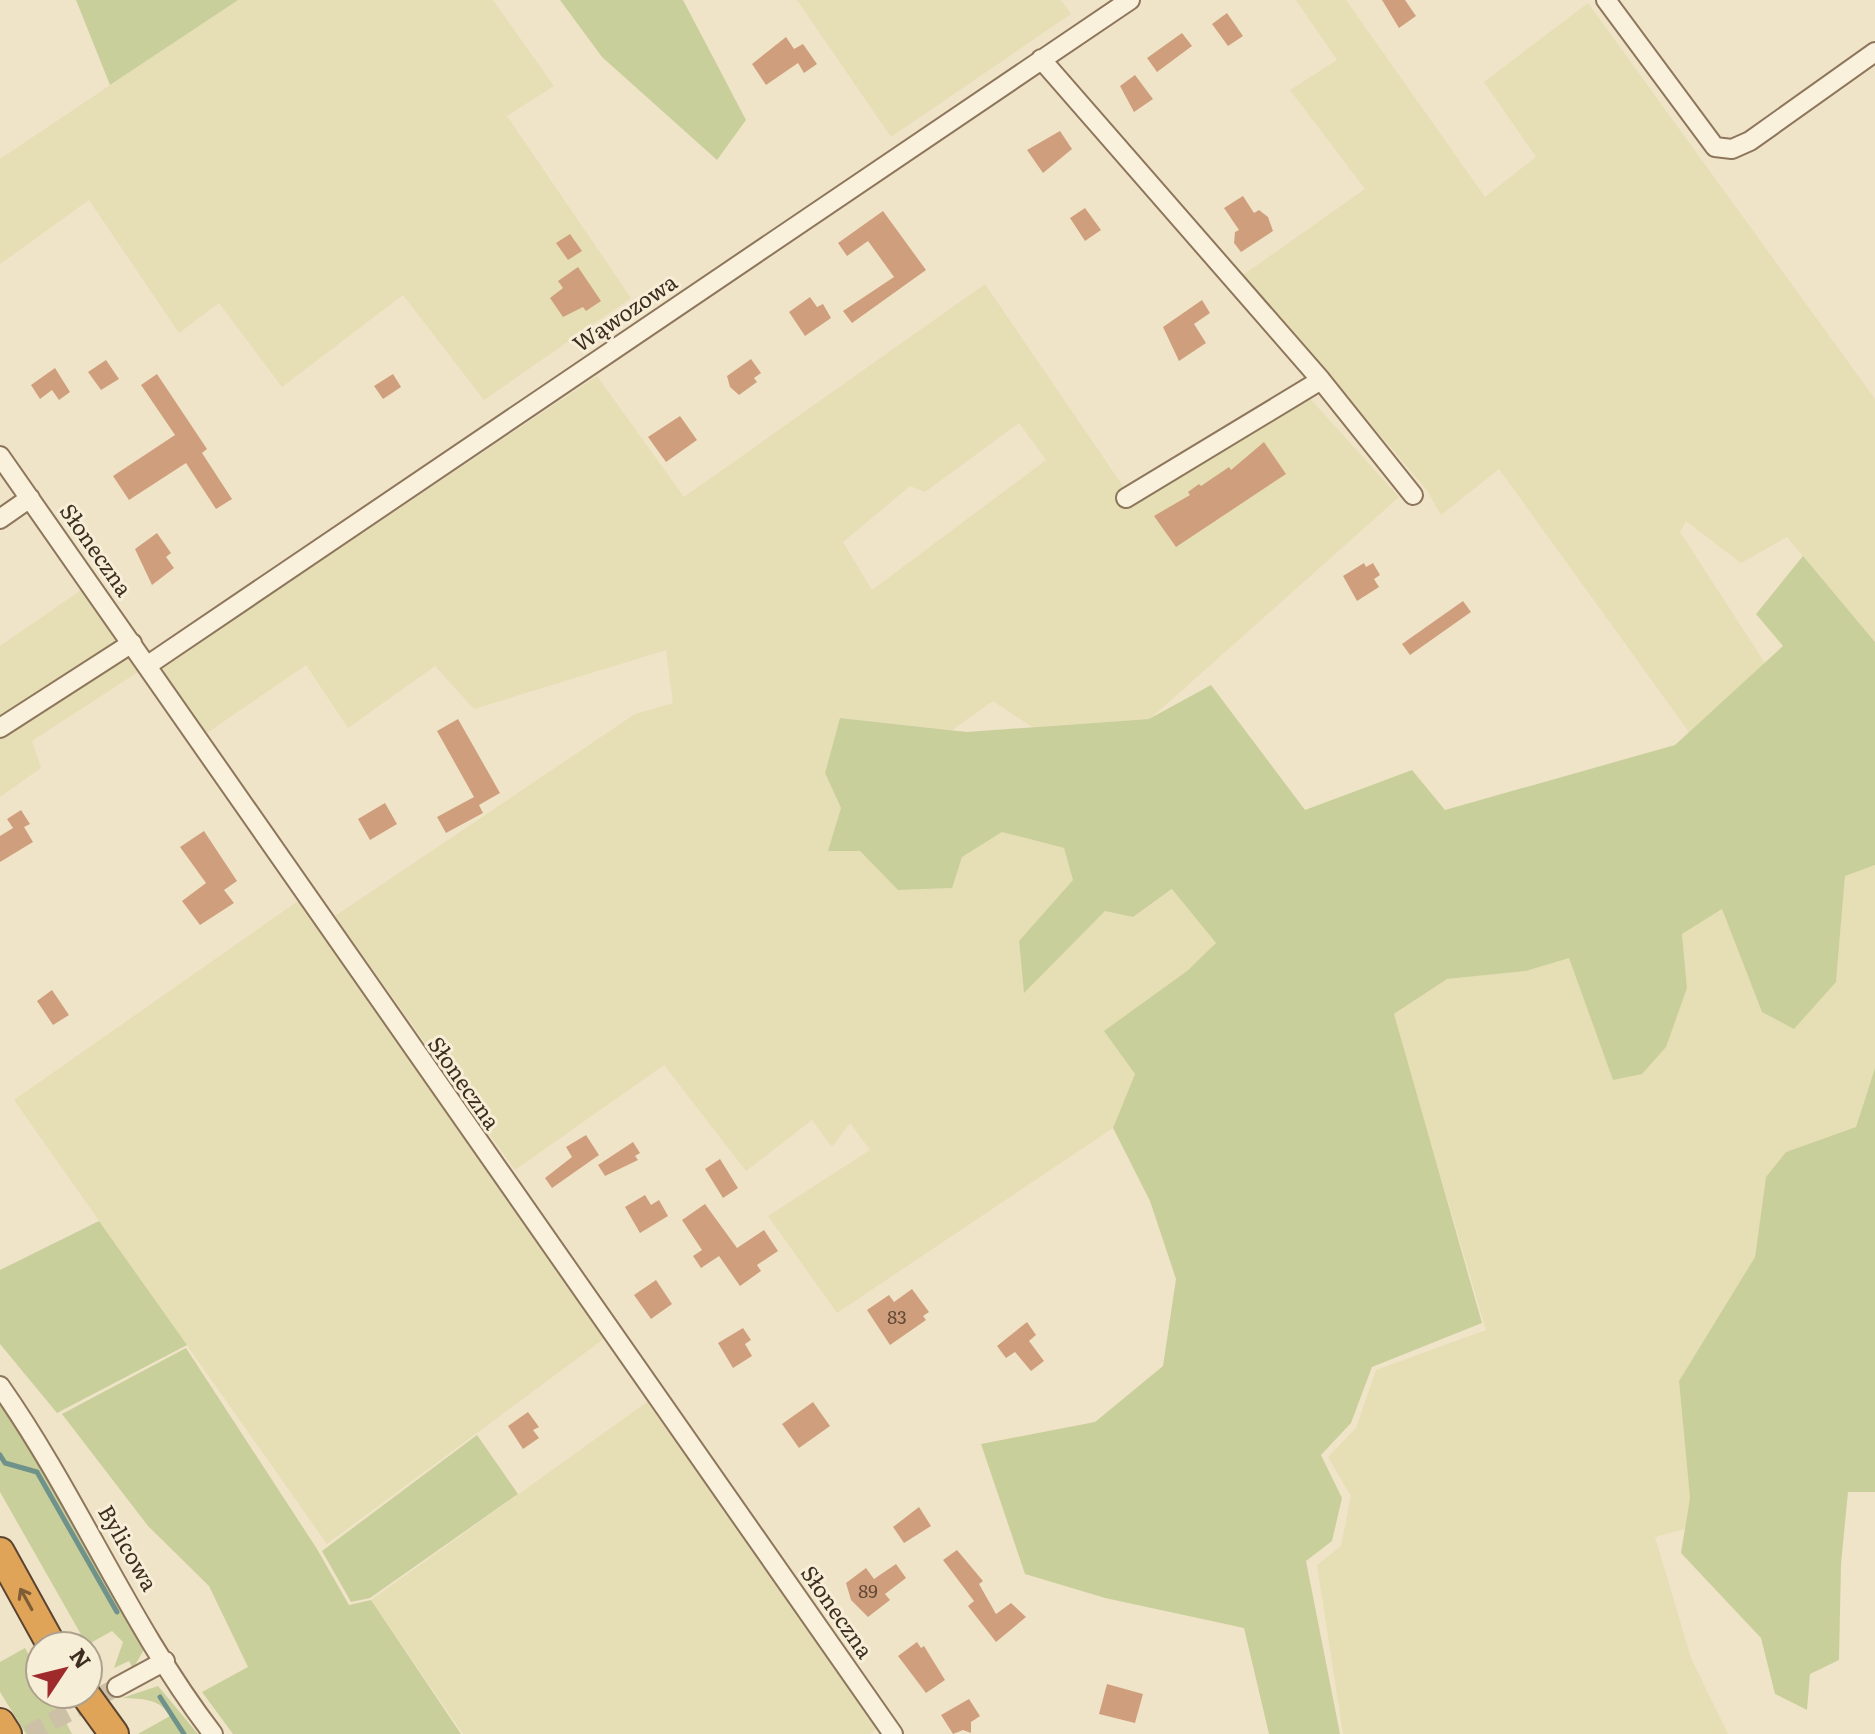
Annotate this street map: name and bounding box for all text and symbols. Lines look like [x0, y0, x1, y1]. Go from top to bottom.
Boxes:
street label: Wąwozowa [565, 264, 683, 359]
street label: Słoneczna [53, 496, 142, 603]
street label: Słoneczna [421, 1029, 510, 1136]
house number: 83 [887, 1303, 907, 1330]
street label: Bylicowa [91, 1498, 167, 1597]
street label: Słoneczna [794, 1558, 883, 1665]
house number: 89 [858, 1577, 878, 1604]
one-way arrow [18, 1588, 34, 1611]
north arrow [24, 1630, 104, 1710]
text: N [63, 1641, 100, 1675]

